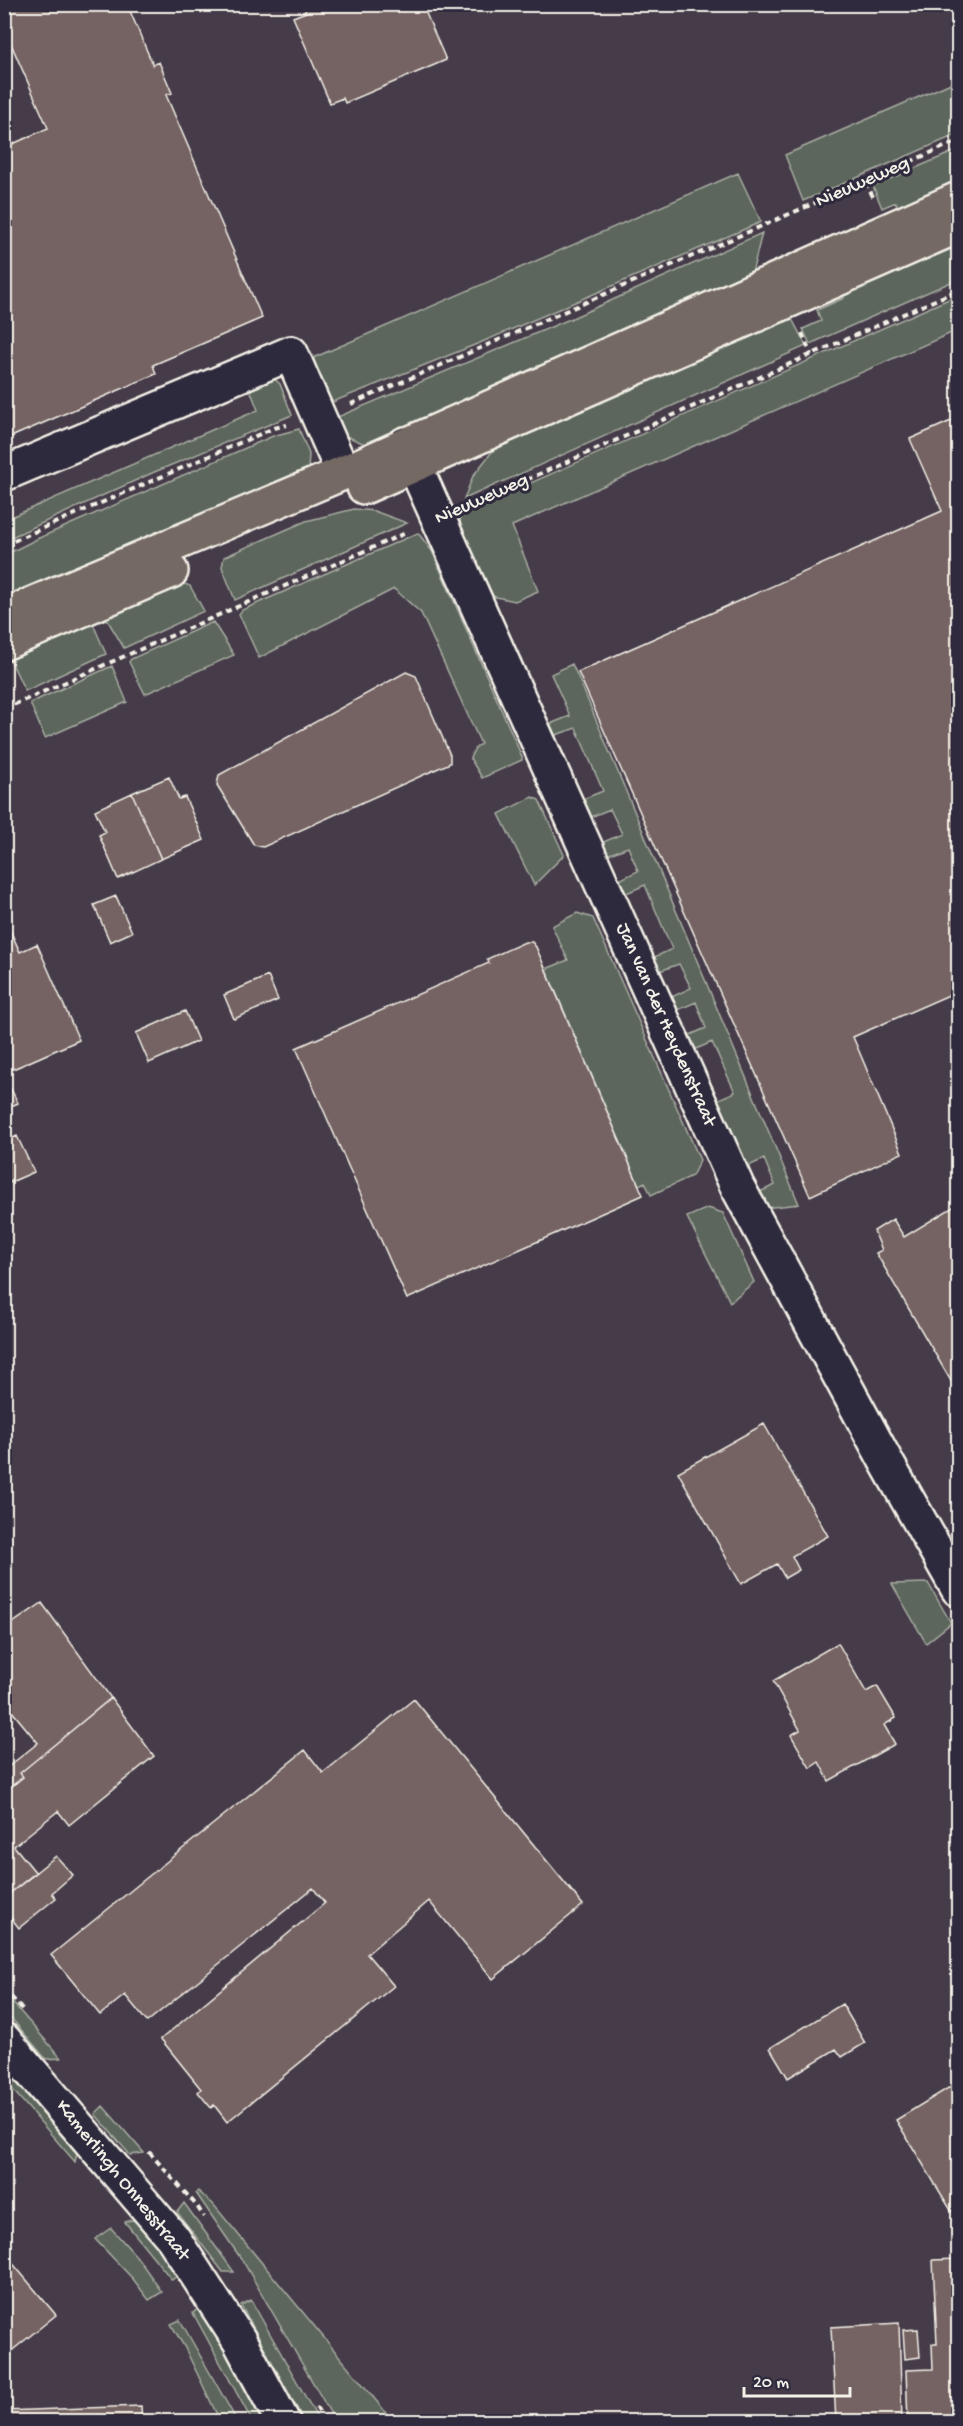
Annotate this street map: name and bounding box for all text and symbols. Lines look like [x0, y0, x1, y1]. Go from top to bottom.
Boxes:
street label: Nieuweweg [813, 152, 913, 214]
street label: Nieuweweg [432, 469, 532, 531]
street label: Jan van der Heydenstraat [610, 920, 721, 1132]
street label: Kamerlingh Onnesstraat [50, 2096, 195, 2268]
scale bar [744, 2360, 850, 2398]
text: 20 m [753, 2373, 789, 2394]

